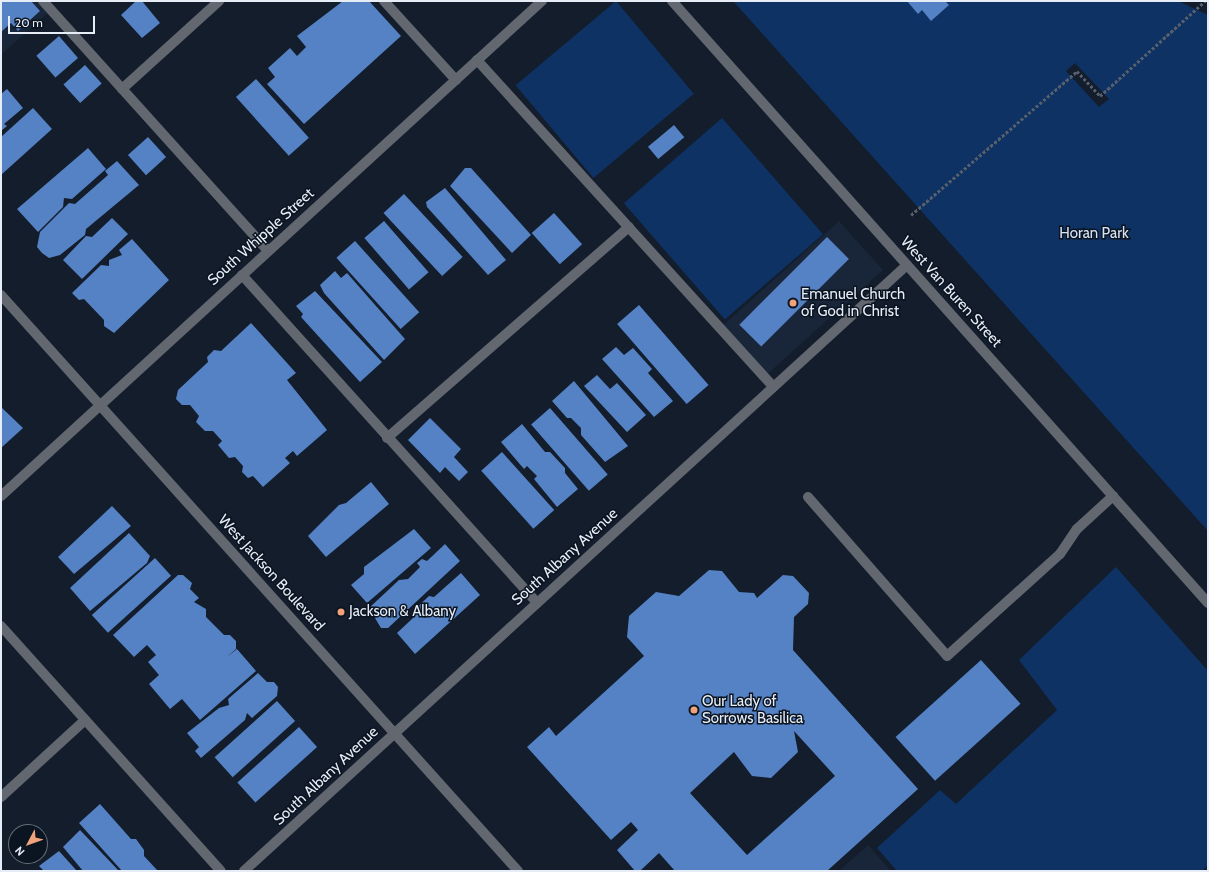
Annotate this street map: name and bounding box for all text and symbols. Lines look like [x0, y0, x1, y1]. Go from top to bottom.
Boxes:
scale bar [10, 8, 97, 34]
text: 20 m [15, 15, 43, 30]
street label: South Whipple Street [204, 185, 318, 289]
park label: Horan Park [1059, 225, 1129, 243]
street label: West Van Buren Street [897, 233, 1005, 351]
place label: Emanuel Church of God in Christ [801, 285, 905, 320]
marker: Emanuel Church of God in Christ [788, 298, 798, 308]
street label: South Albany Avenue [508, 505, 622, 609]
street label: West Jackson Boulevard [214, 511, 328, 635]
place label: Jackson & Albany [349, 603, 456, 621]
marker: Jackson & Albany [336, 607, 346, 617]
place label: Our Lady of Sorrows Basilica [702, 692, 803, 727]
marker: Our Lady of Sorrows Basilica [689, 705, 699, 715]
street label: South Albany Avenue [270, 723, 382, 829]
north arrow [8, 824, 48, 864]
text: N [12, 844, 28, 859]

